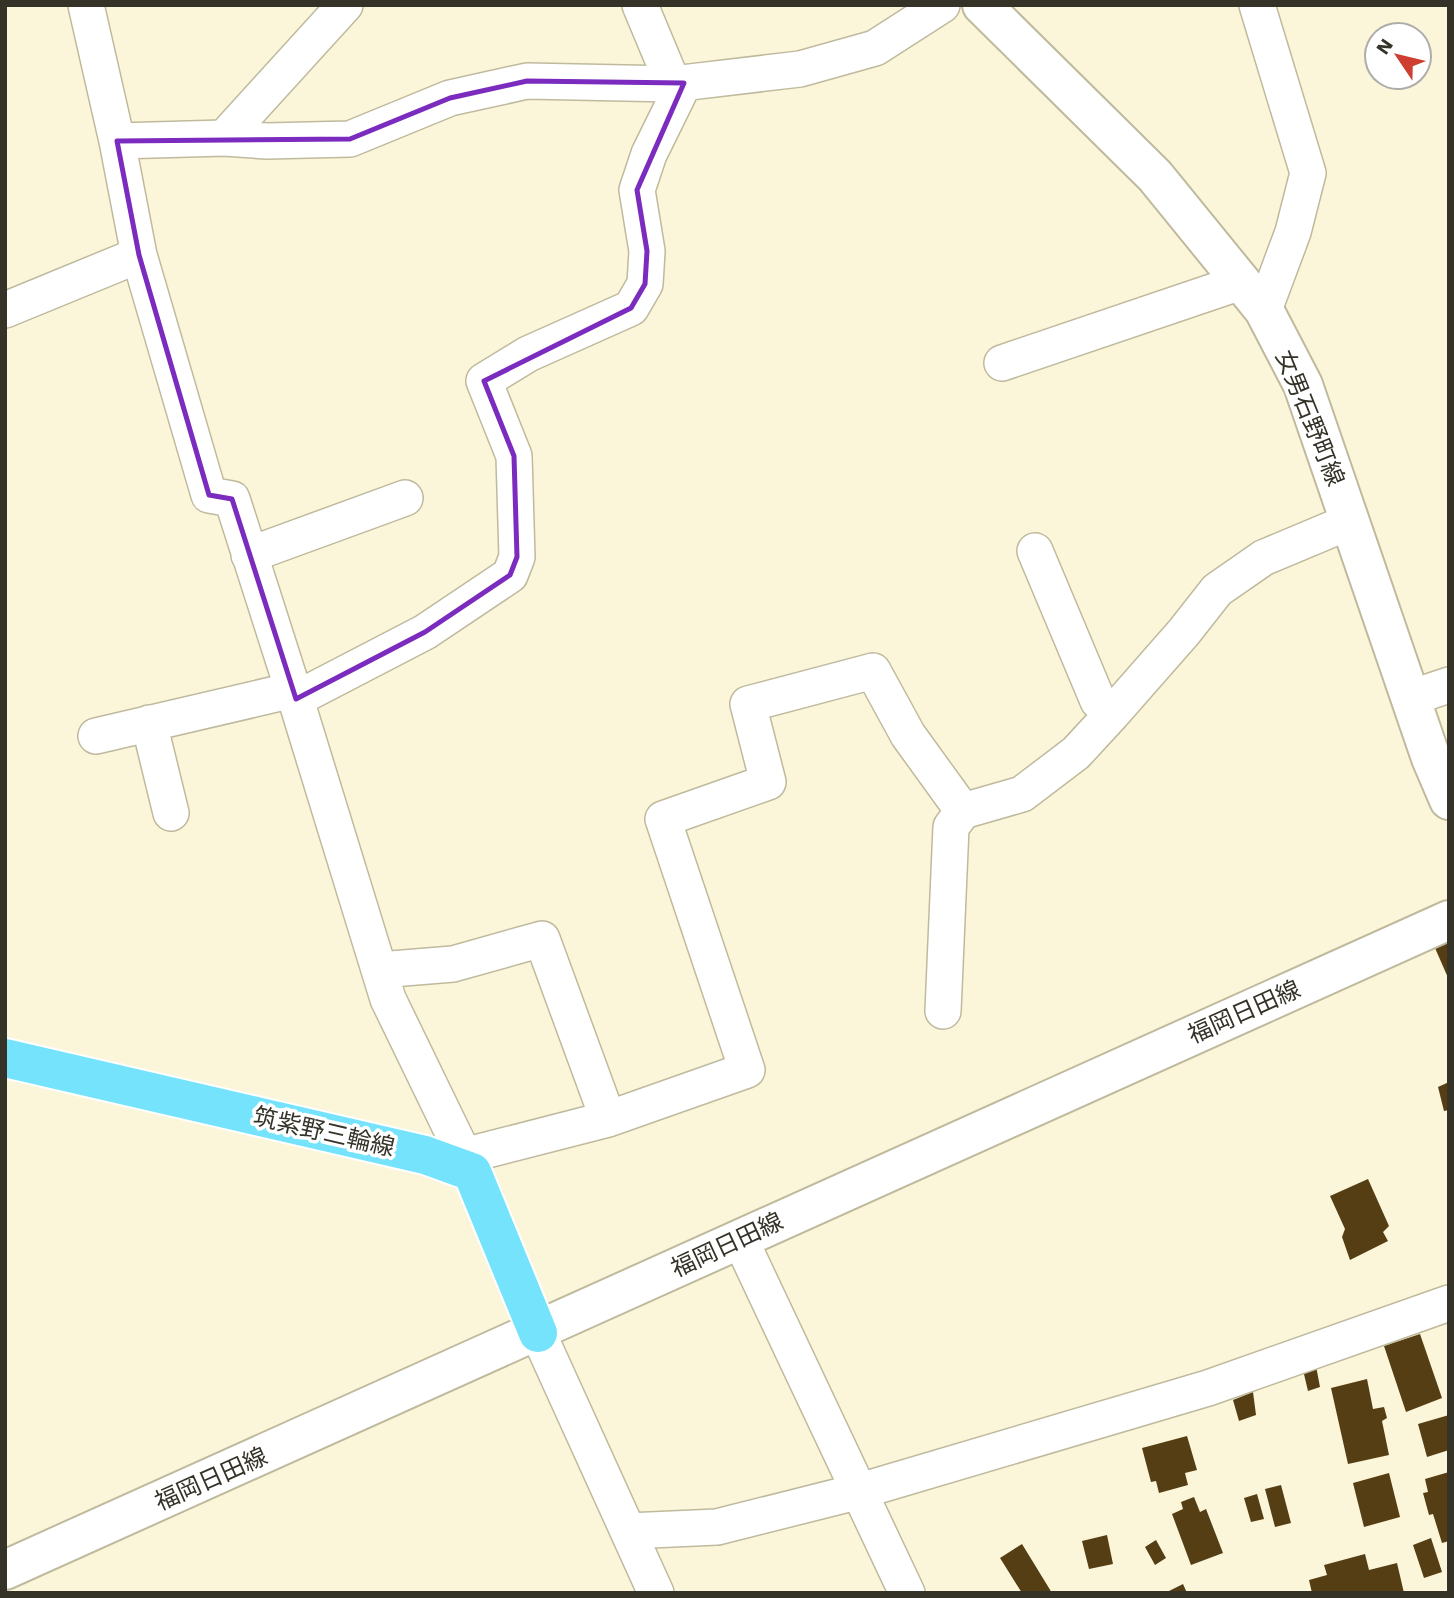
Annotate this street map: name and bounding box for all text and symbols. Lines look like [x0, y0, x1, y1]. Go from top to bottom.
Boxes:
north arrow [1363, 21, 1433, 91]
text: N [1371, 34, 1398, 59]
street label: 女男石野町線 [1270, 346, 1350, 490]
street label: 福岡日田線 [1183, 975, 1305, 1049]
street label: 筑紫野三輪線 [251, 1102, 397, 1162]
street label: 福岡日田線 [667, 1207, 787, 1283]
street label: 福岡日田線 [150, 1442, 272, 1516]

